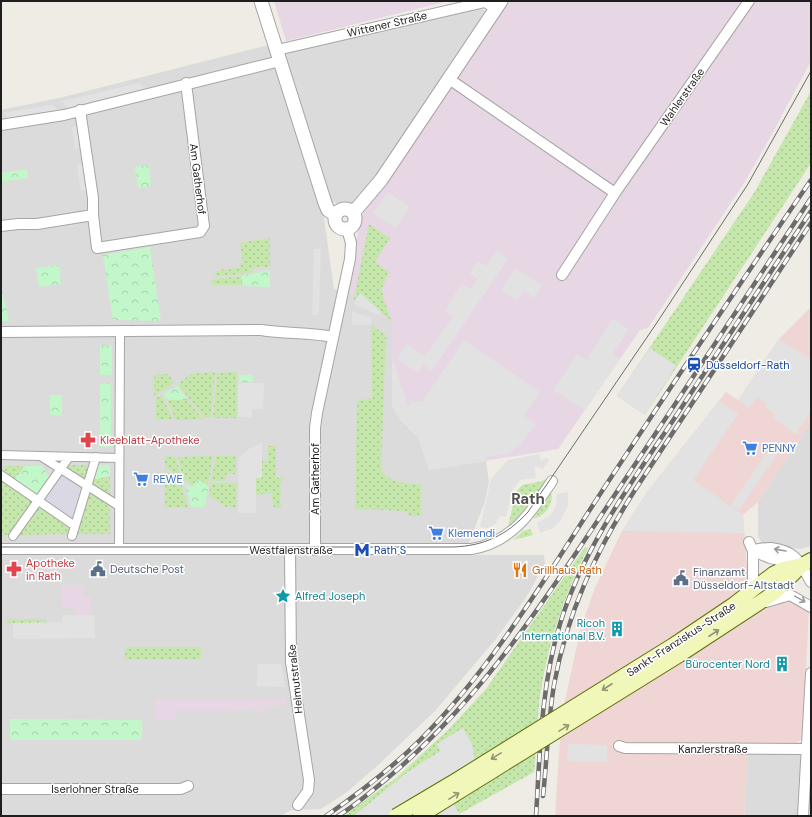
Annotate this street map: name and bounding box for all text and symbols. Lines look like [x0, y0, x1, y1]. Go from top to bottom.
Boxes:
street label: Wittener Straße [346, 8, 428, 40]
street label: Wahlerstraße [657, 65, 707, 129]
street label: Am Gatherhof [187, 143, 209, 216]
station icon: Düsseldorf-Rath [685, 356, 703, 374]
place label: Düsseldorf-Rath [706, 358, 790, 372]
pharmacy icon: Kleeblatt-Apotheke [79, 431, 97, 449]
place label: Kleeblatt-Apotheke [100, 433, 200, 447]
supermarket icon: PENNY [741, 439, 759, 457]
place label: PENNY [762, 441, 797, 455]
street label: Am Gatherhof [308, 443, 322, 515]
supermarket icon: REWE [132, 470, 150, 488]
place label: REWE [153, 472, 183, 486]
district label: Rath [511, 489, 545, 509]
supermarket icon: Klemendi [427, 524, 445, 542]
place label: Klemendi [448, 526, 495, 540]
metro station icon: Rath S [353, 541, 371, 559]
street label: Westfalenstraße [249, 543, 333, 557]
place label: Rath S [374, 543, 406, 557]
one-way arrow [774, 546, 787, 554]
place label: Apotheke in Rath [26, 556, 75, 583]
pharmacy icon: Apotheke in Rath [5, 560, 23, 578]
public building icon: Deutsche Post [89, 560, 107, 578]
restaurant icon: Grillhaus Rath [511, 561, 529, 579]
place label: Deutsche Post [110, 562, 184, 576]
place label: Grillhaus Rath [532, 563, 602, 577]
place label: Finanzamt Düsseldorf-Altstadt [693, 565, 794, 592]
public building icon: Finanzamt Düsseldorf-Altstadt [672, 569, 690, 587]
place icon: Alfred Joseph [274, 587, 292, 605]
place label: Alfred Joseph [295, 589, 365, 603]
one-way arrow [793, 596, 805, 603]
street label: Sankt-Franziskus-Straße [624, 598, 738, 680]
place label: Ricoh International B.V. [522, 616, 605, 643]
building icon: Ricoh International B.V. [608, 620, 626, 638]
one-way arrow [708, 629, 720, 637]
street label: Helmutstraße [284, 644, 306, 714]
building icon: Bürocenter Nord [773, 655, 791, 673]
place label: Bürocenter Nord [686, 657, 770, 671]
one-way arrow [601, 683, 612, 691]
one-way arrow [558, 724, 569, 732]
street label: Kanzlerstraße [678, 742, 748, 756]
one-way arrow [491, 752, 502, 760]
street label: Iserlohner Straße [51, 782, 139, 796]
one-way arrow [448, 792, 459, 800]

